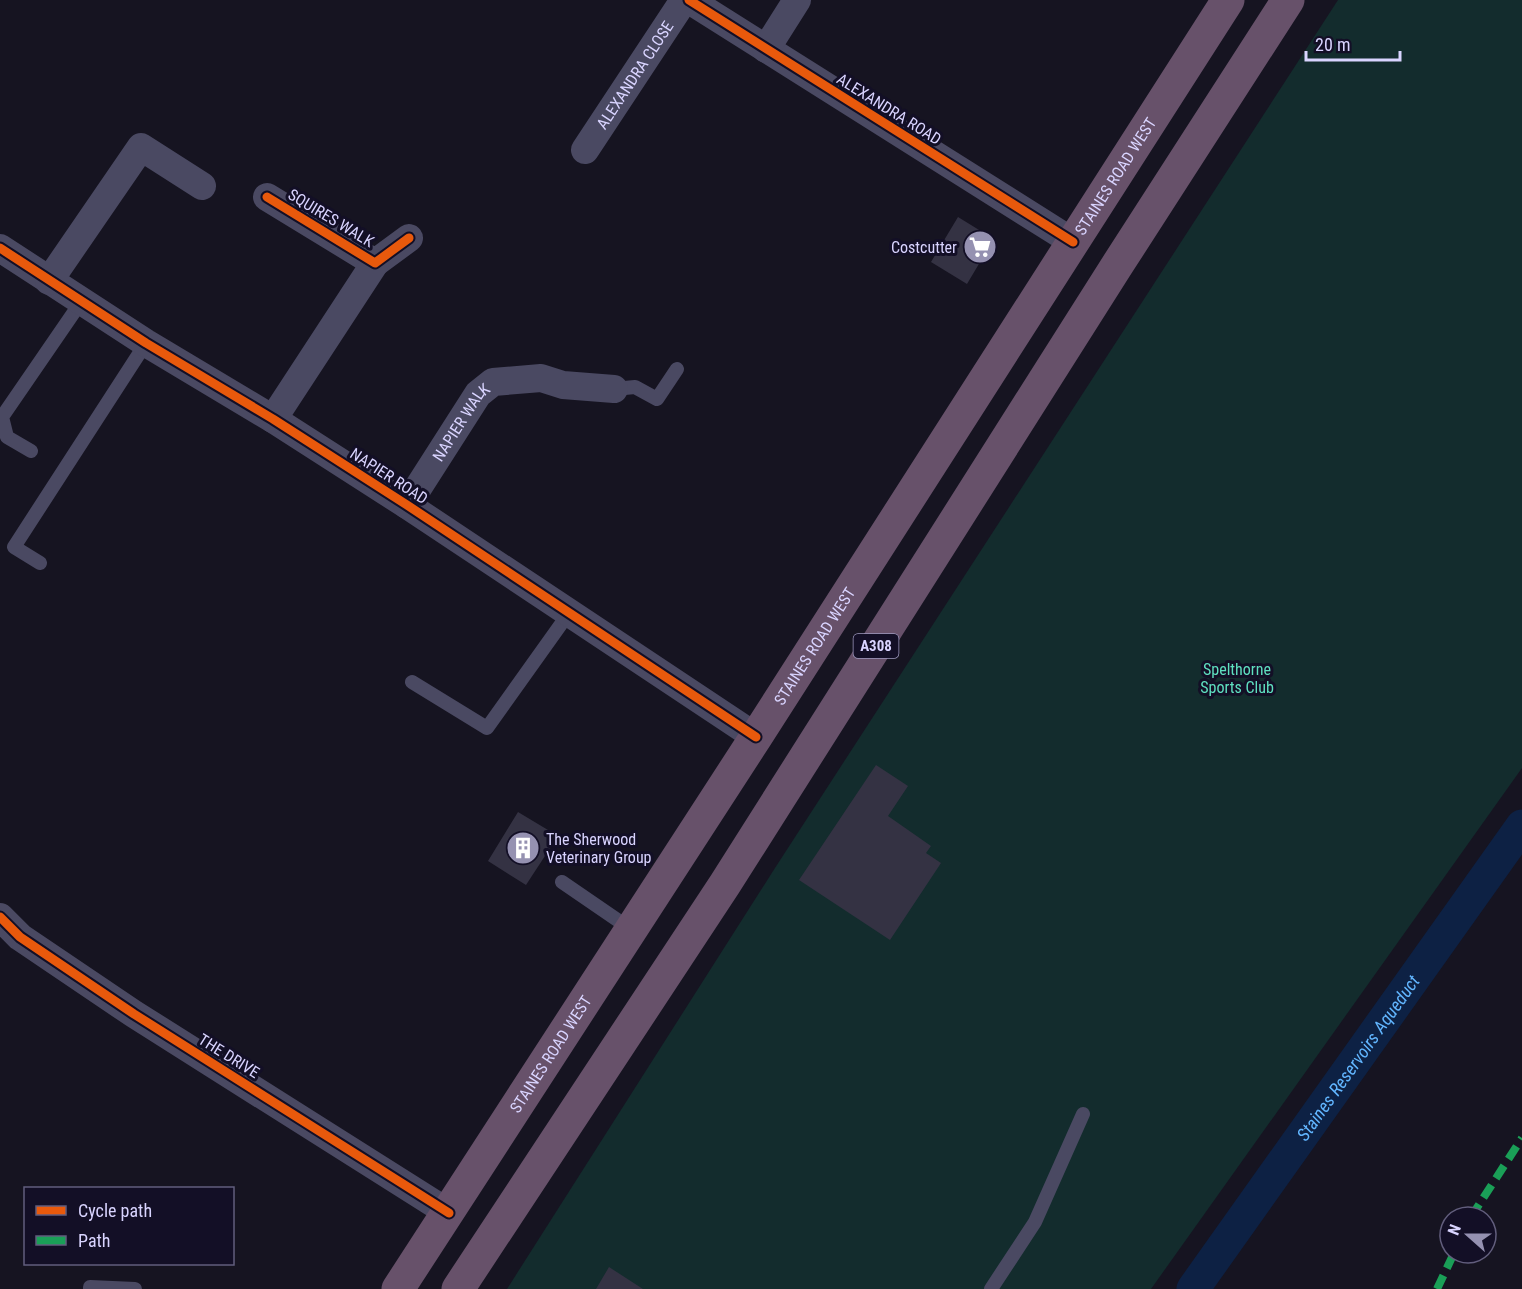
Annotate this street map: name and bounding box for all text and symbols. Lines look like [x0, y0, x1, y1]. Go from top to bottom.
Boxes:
street label: ALEXANDRA CLOSE [592, 17, 677, 132]
scale bar [1306, 24, 1400, 62]
text: 20 m [1315, 34, 1350, 55]
street label: ALEXANDRA ROAD [833, 69, 945, 149]
street label: STAINES ROAD WEST [1071, 114, 1160, 238]
street label: SQUIRES WALK [285, 185, 378, 251]
supermarket icon: Costcutter [962, 229, 998, 265]
place label: Costcutter [891, 238, 957, 257]
street label: NAPIER WALK [428, 379, 494, 465]
street label: NAPIER ROAD [347, 444, 431, 508]
street label: STAINES ROAD WEST [770, 584, 859, 708]
road number: A308 [854, 634, 898, 658]
park label: Spelthorne Sports Club [1200, 660, 1274, 697]
building icon: The Sherwood Veterinary Group [505, 830, 541, 866]
place label: The Sherwood Veterinary Group [546, 830, 652, 867]
water label: Staines Reservoirs Aqueduct [1292, 970, 1424, 1144]
street label: STAINES ROAD WEST [505, 992, 595, 1116]
street label: THE DRIVE [195, 1030, 263, 1082]
legend [24, 1187, 234, 1265]
text: Cycle path [78, 1200, 152, 1221]
north arrow [1438, 1205, 1498, 1265]
text: N [1444, 1222, 1465, 1238]
text: Path [78, 1230, 111, 1251]

